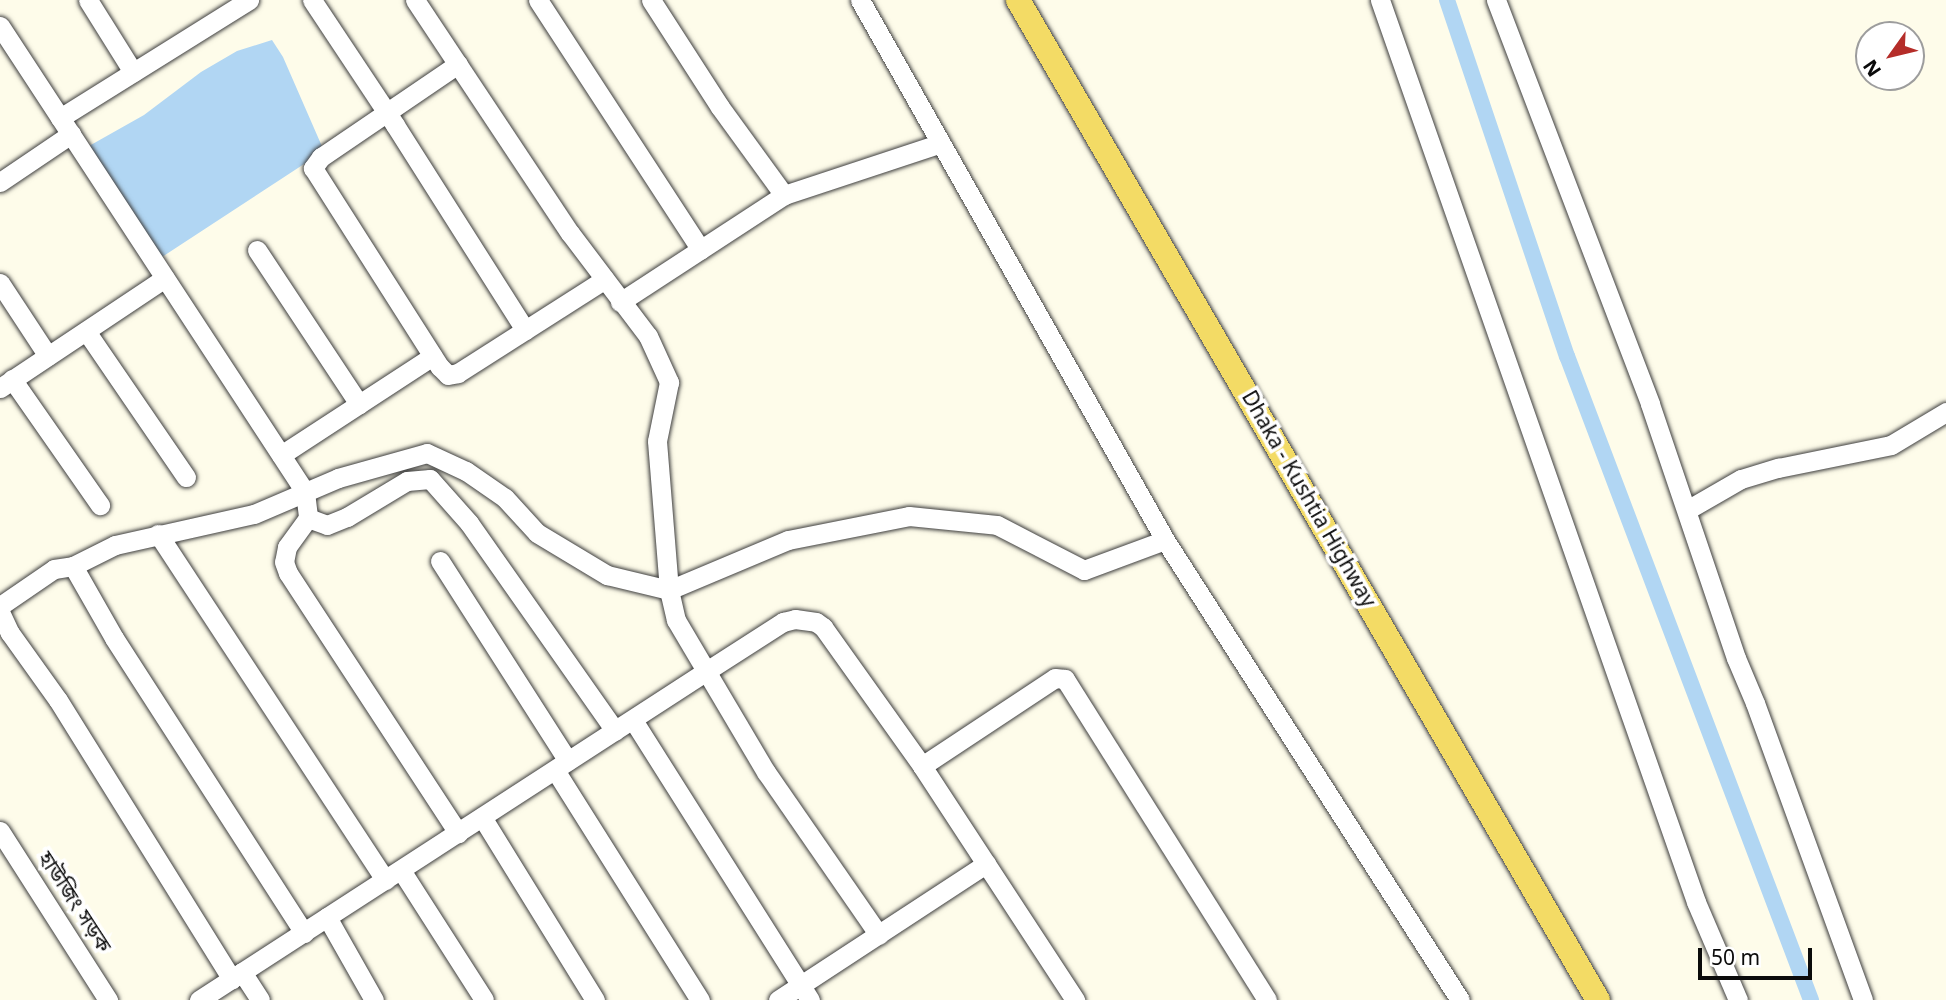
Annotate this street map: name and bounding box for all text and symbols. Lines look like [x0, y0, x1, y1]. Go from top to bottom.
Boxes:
north arrow [1855, 21, 1925, 91]
text: N [1859, 54, 1889, 80]
street label: Dhaka - Kushtia Highway [1235, 387, 1379, 613]
street label: হাউজিং সড়ক [31, 848, 115, 958]
scale bar [1701, 934, 1815, 978]
text: 50 m [1711, 946, 1760, 974]

